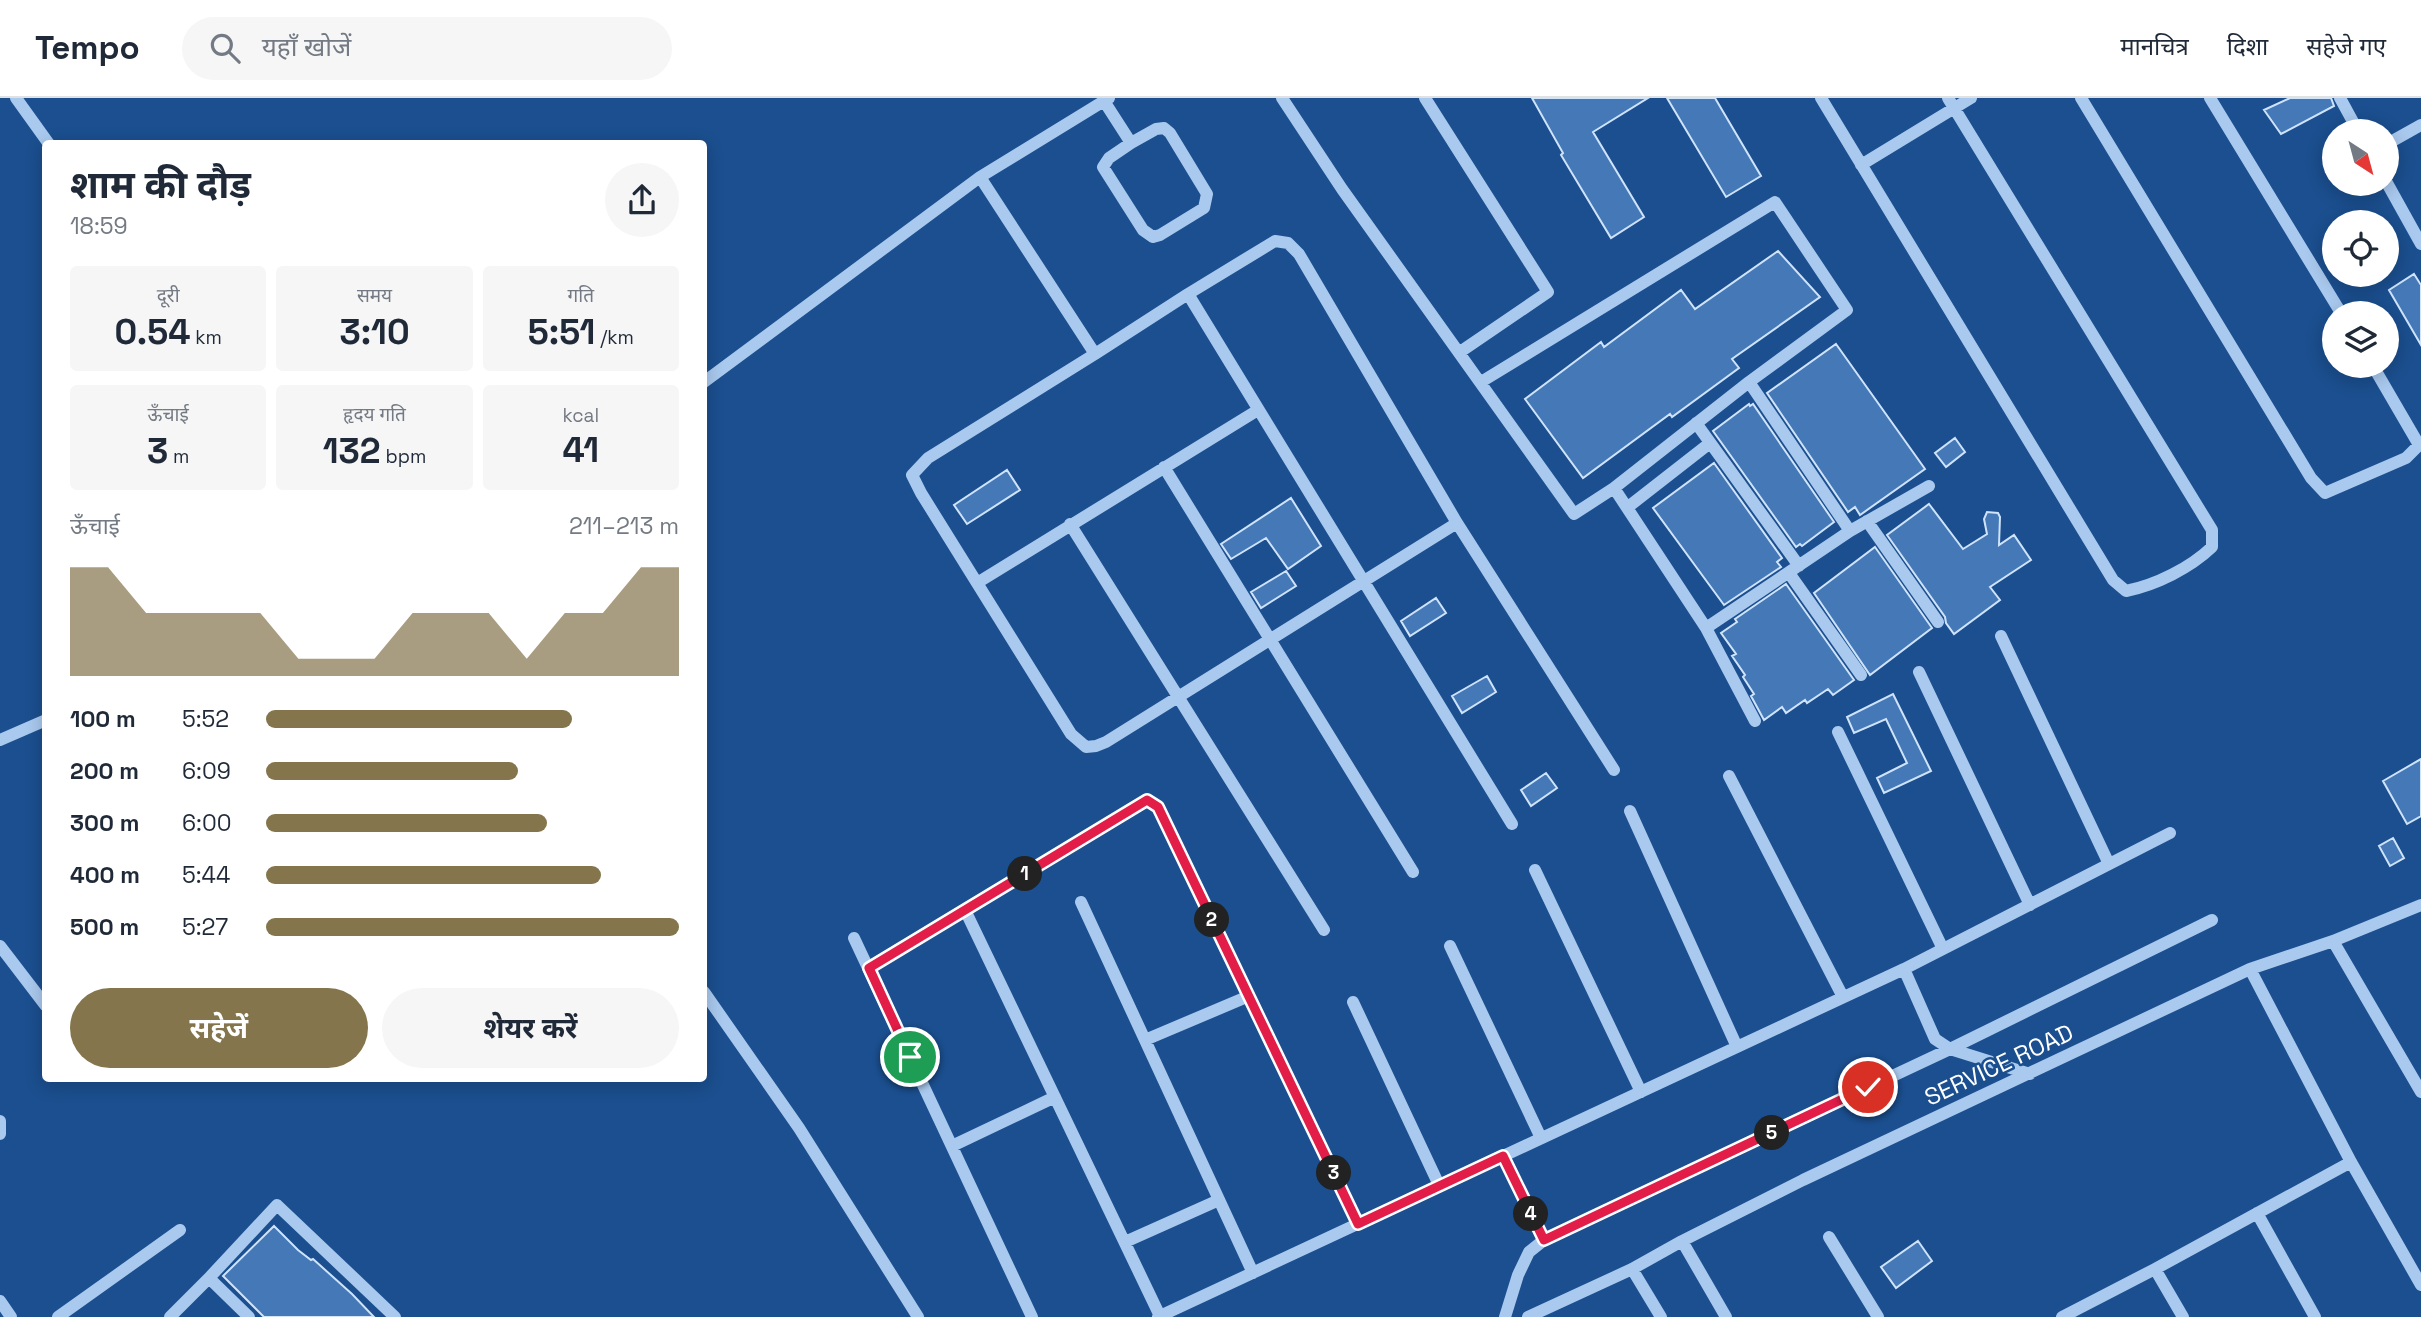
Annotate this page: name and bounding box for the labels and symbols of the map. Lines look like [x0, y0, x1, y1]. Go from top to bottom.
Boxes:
north arrow [2322, 119, 2399, 196]
pin: 1 [1007, 856, 1042, 892]
pin: 2 [1194, 902, 1230, 938]
street label: SERVICE ROAD [1919, 1017, 2078, 1113]
pin [880, 1027, 940, 1087]
pin [1838, 1057, 1898, 1117]
pin: 5 [1754, 1116, 1790, 1150]
pin: 3 [1316, 1156, 1352, 1190]
pin: 4 [1514, 1196, 1548, 1232]

